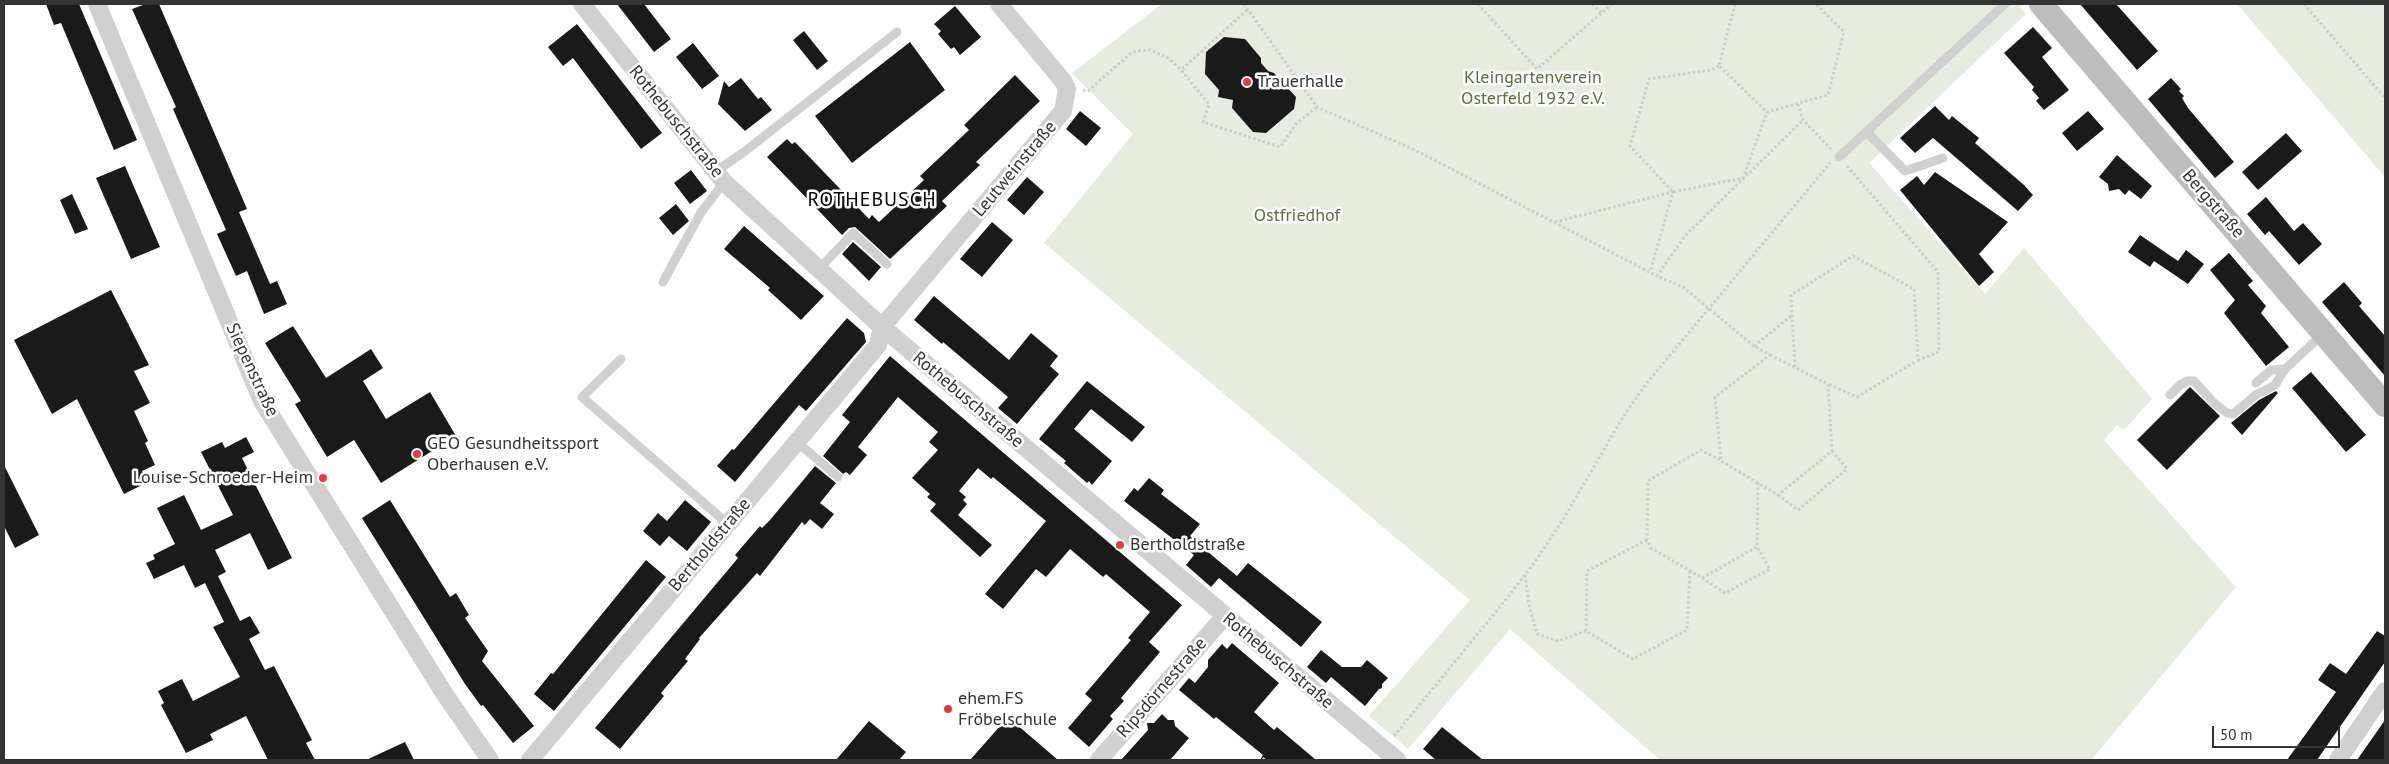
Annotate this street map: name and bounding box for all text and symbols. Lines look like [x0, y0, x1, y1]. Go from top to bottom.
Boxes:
street label: Rothebuschstraße [624, 62, 728, 182]
park label: Kleingartenverein Osterfeld 1932 e.V. [1461, 67, 1605, 110]
place label: Trauerhalle [1257, 71, 1344, 93]
marker: Trauerhalle [1241, 76, 1253, 88]
street label: Leutweinstraße [969, 117, 1061, 221]
street label: Bergstraße [2177, 165, 2249, 243]
district label: ROTHEBUSCH [806, 188, 938, 212]
park label: Ostfriedhof [1254, 205, 1340, 227]
street label: Siepenstraße [221, 320, 283, 420]
street label: Rothebuschstraße [908, 347, 1028, 453]
place label: GEO Gesundheitssport Oberhausen e.V. [427, 433, 599, 476]
marker: GEO Gesundheitssport Oberhausen e.V. [411, 448, 423, 460]
place label: Louise-Schroeder-Heim [133, 467, 313, 489]
marker: Louise-Schroeder-Heim [317, 472, 329, 484]
street label: Bertholdstraße [665, 494, 755, 596]
place label: Bertholdstraße [1130, 534, 1245, 556]
marker: Bertholdstraße [1114, 539, 1126, 551]
street label: Rothebuschstraße [1218, 608, 1338, 714]
street label: Ripsdörnestraße [1113, 633, 1211, 743]
place label: ehem.FS Fröbelschule [958, 688, 1057, 731]
marker: ehem.FS Fröbelschule [942, 703, 954, 715]
scale bar [2214, 716, 2342, 748]
text: 50 m [2220, 725, 2253, 744]

